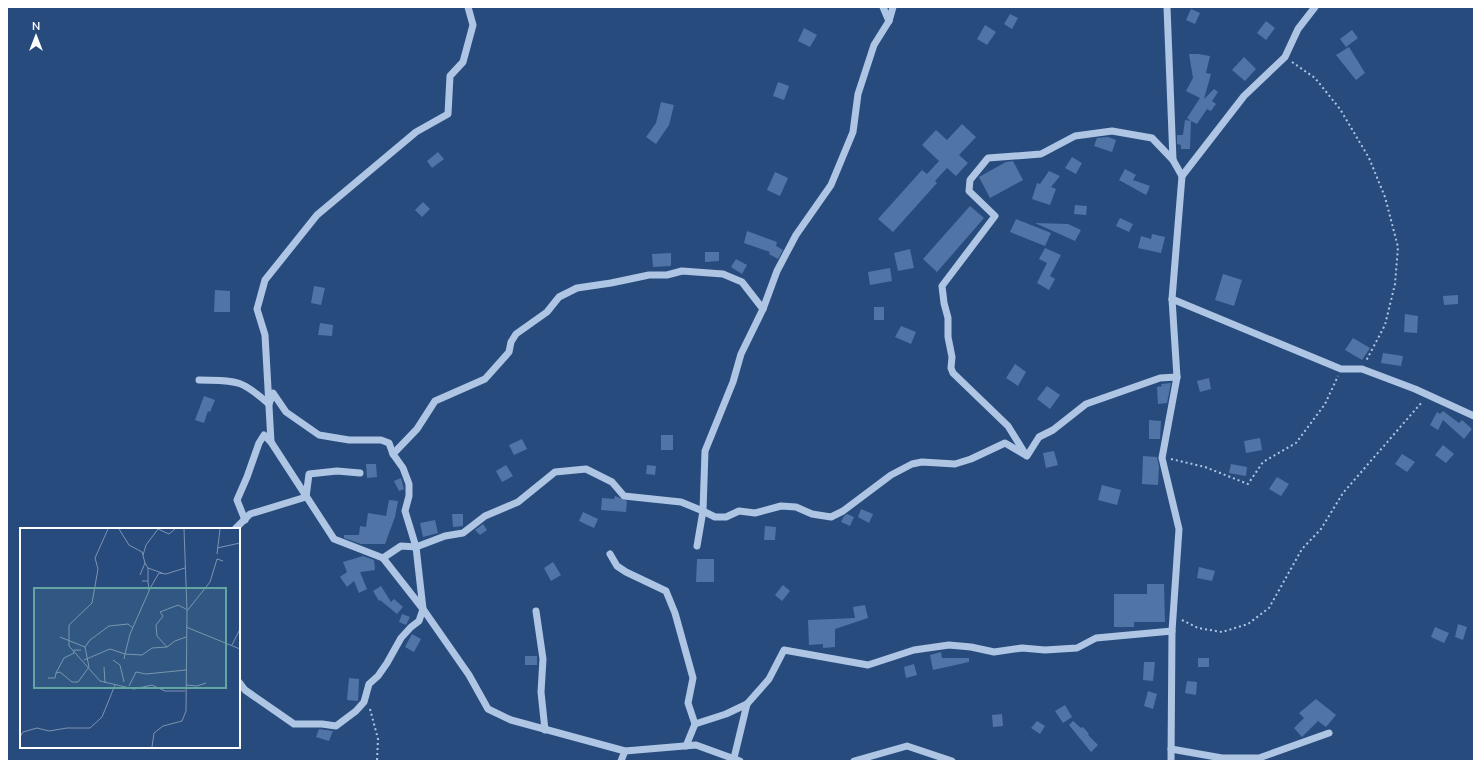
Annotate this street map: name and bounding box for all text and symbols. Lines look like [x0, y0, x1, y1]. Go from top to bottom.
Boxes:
north arrow [16, 16, 56, 56]
text: N [32, 19, 40, 34]
inset map [20, 528, 240, 748]

